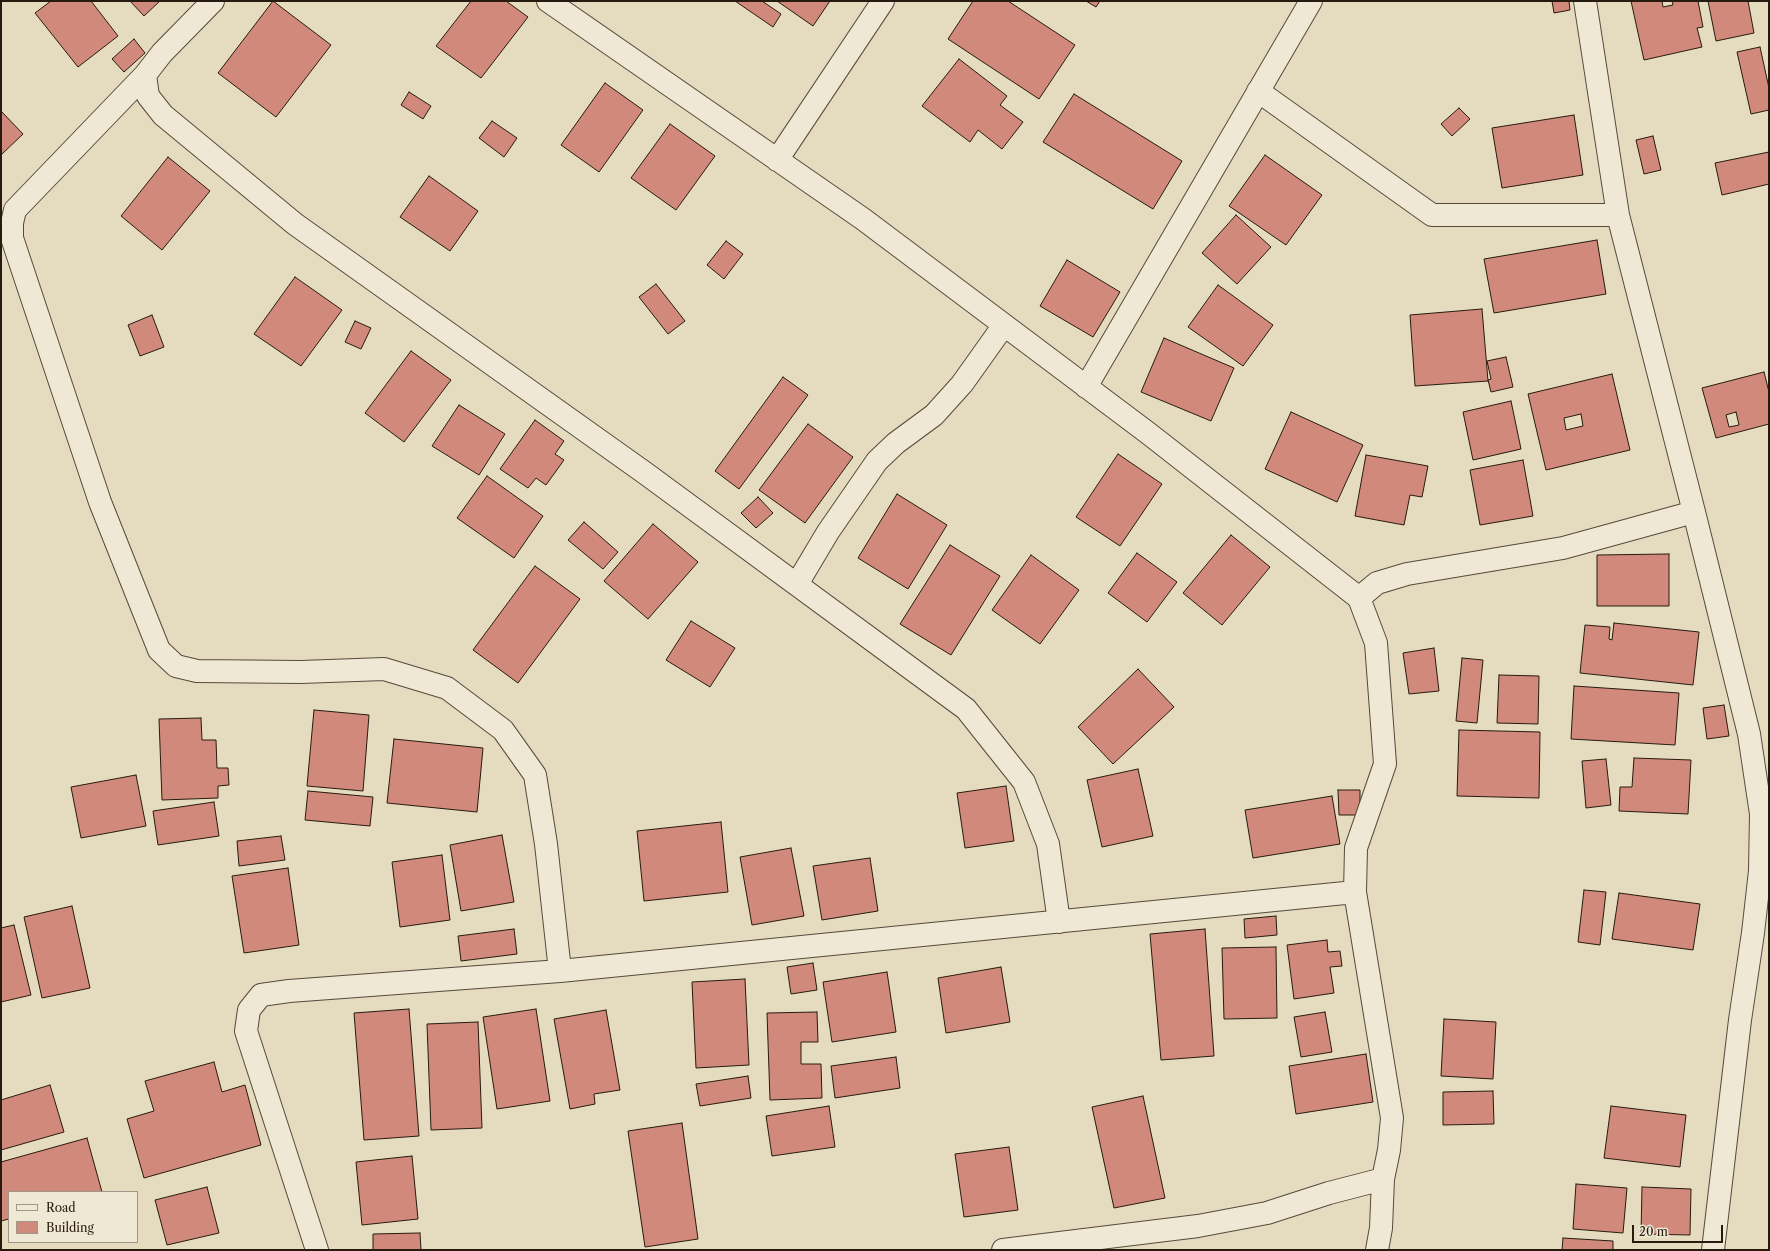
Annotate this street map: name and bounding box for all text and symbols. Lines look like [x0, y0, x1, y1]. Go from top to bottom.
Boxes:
legend [8, 1191, 138, 1243]
text: Road [46, 1200, 76, 1215]
scale bar [1634, 1217, 1725, 1243]
text: Building [46, 1220, 94, 1235]
text: 20 m [1639, 1224, 1668, 1239]

